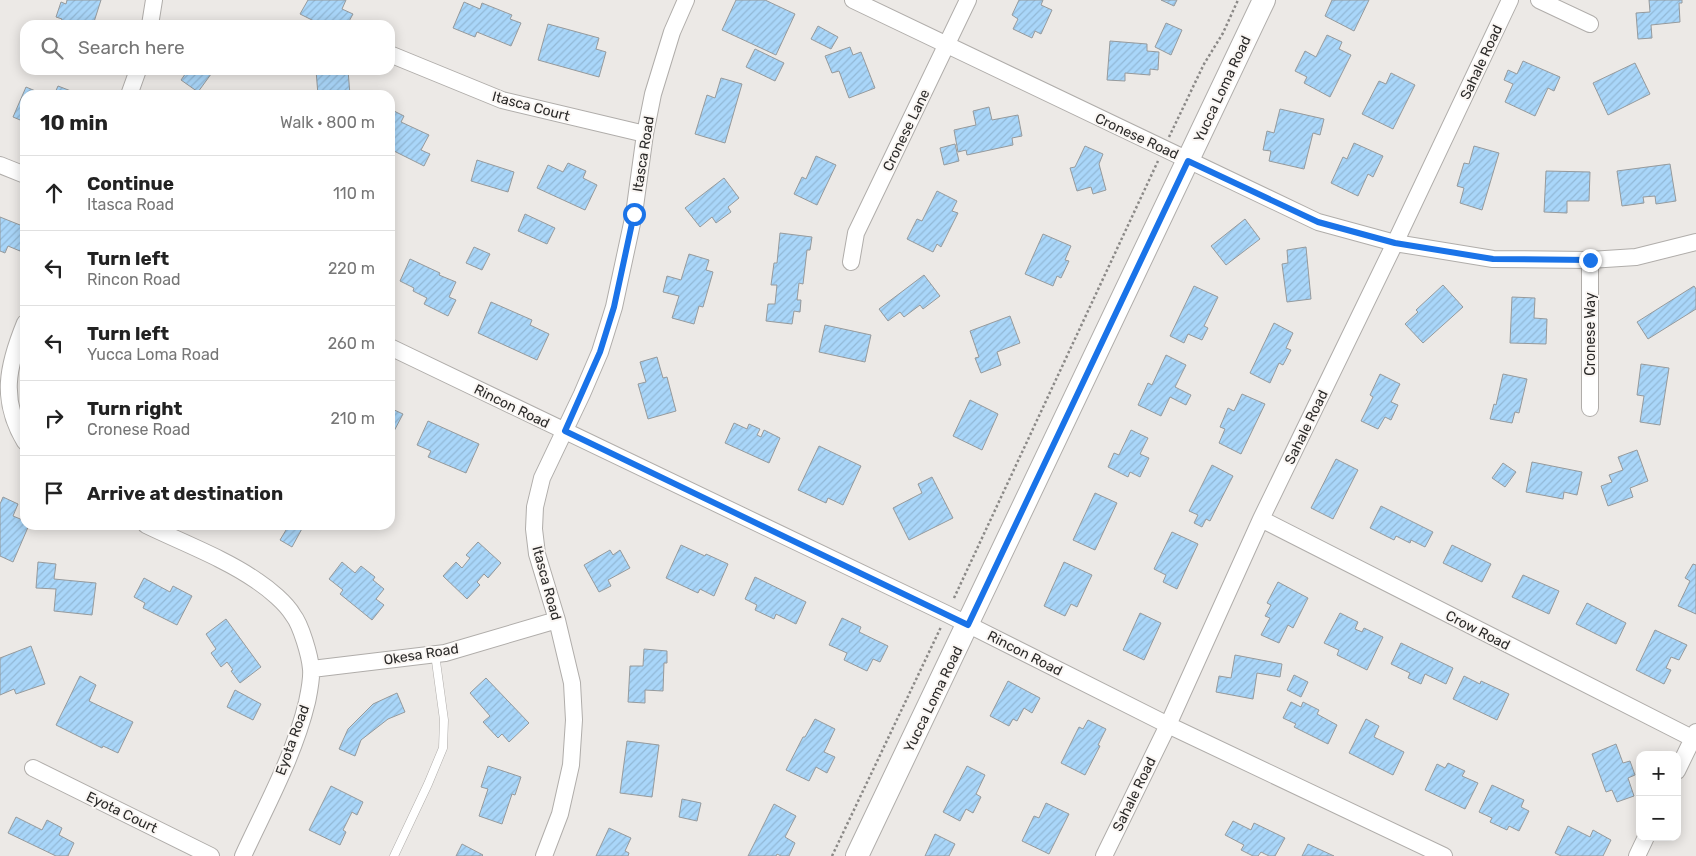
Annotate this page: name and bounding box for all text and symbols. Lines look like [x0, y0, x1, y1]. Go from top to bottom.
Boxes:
search box [20, 20, 395, 75]
street label: Sahale Road [1457, 22, 1506, 102]
street label: Yucca Loma Road [1190, 33, 1255, 145]
icon: search [38, 34, 66, 62]
text: Search here [78, 36, 185, 59]
street label: Cronese Lane [879, 86, 934, 174]
street label: Itasca Court [490, 88, 572, 125]
text: 10 min [40, 110, 108, 135]
street label: Cronese Road [1092, 110, 1181, 163]
text: Walk · 800 m [280, 113, 375, 132]
street label: Itasca Road [629, 115, 658, 193]
text: Continue [87, 172, 174, 195]
icon: ahead [40, 179, 68, 207]
text: 110 m [333, 184, 375, 203]
text: Itasca Road [87, 195, 174, 214]
route start [623, 203, 646, 226]
text: Turn left [87, 247, 169, 270]
route end [1579, 249, 1602, 272]
icon: left [40, 254, 68, 282]
text: 220 m [328, 259, 375, 278]
text: Rincon Road [87, 270, 181, 289]
street label: Cronese Way [1582, 292, 1599, 376]
text: Turn left [87, 322, 169, 345]
icon: left [40, 329, 68, 357]
text: 260 m [328, 334, 375, 353]
text: Yucca Loma Road [87, 345, 219, 364]
street label: Rincon Road [471, 381, 552, 432]
street label: Sahale Road [1281, 387, 1332, 467]
text: Turn right [87, 397, 182, 420]
icon: right [40, 404, 68, 432]
text: 210 m [330, 409, 375, 428]
text: Cronese Road [87, 420, 190, 439]
icon: arrive [40, 479, 68, 507]
text: Arrive at destination [87, 482, 283, 505]
street label: Itasca Road [528, 544, 565, 622]
street label: Crow Road [1443, 607, 1513, 654]
street label: Rincon Road [984, 627, 1065, 680]
street label: Okesa Road [382, 640, 460, 669]
street label: Yucca Loma Road [900, 643, 966, 755]
street label: Eyota Road [272, 703, 313, 778]
map controls [1636, 751, 1681, 841]
button: + [1636, 751, 1681, 796]
street label: Sahale Road [1109, 754, 1160, 834]
street label: Eyota Court [83, 788, 161, 837]
button: − [1636, 796, 1681, 841]

